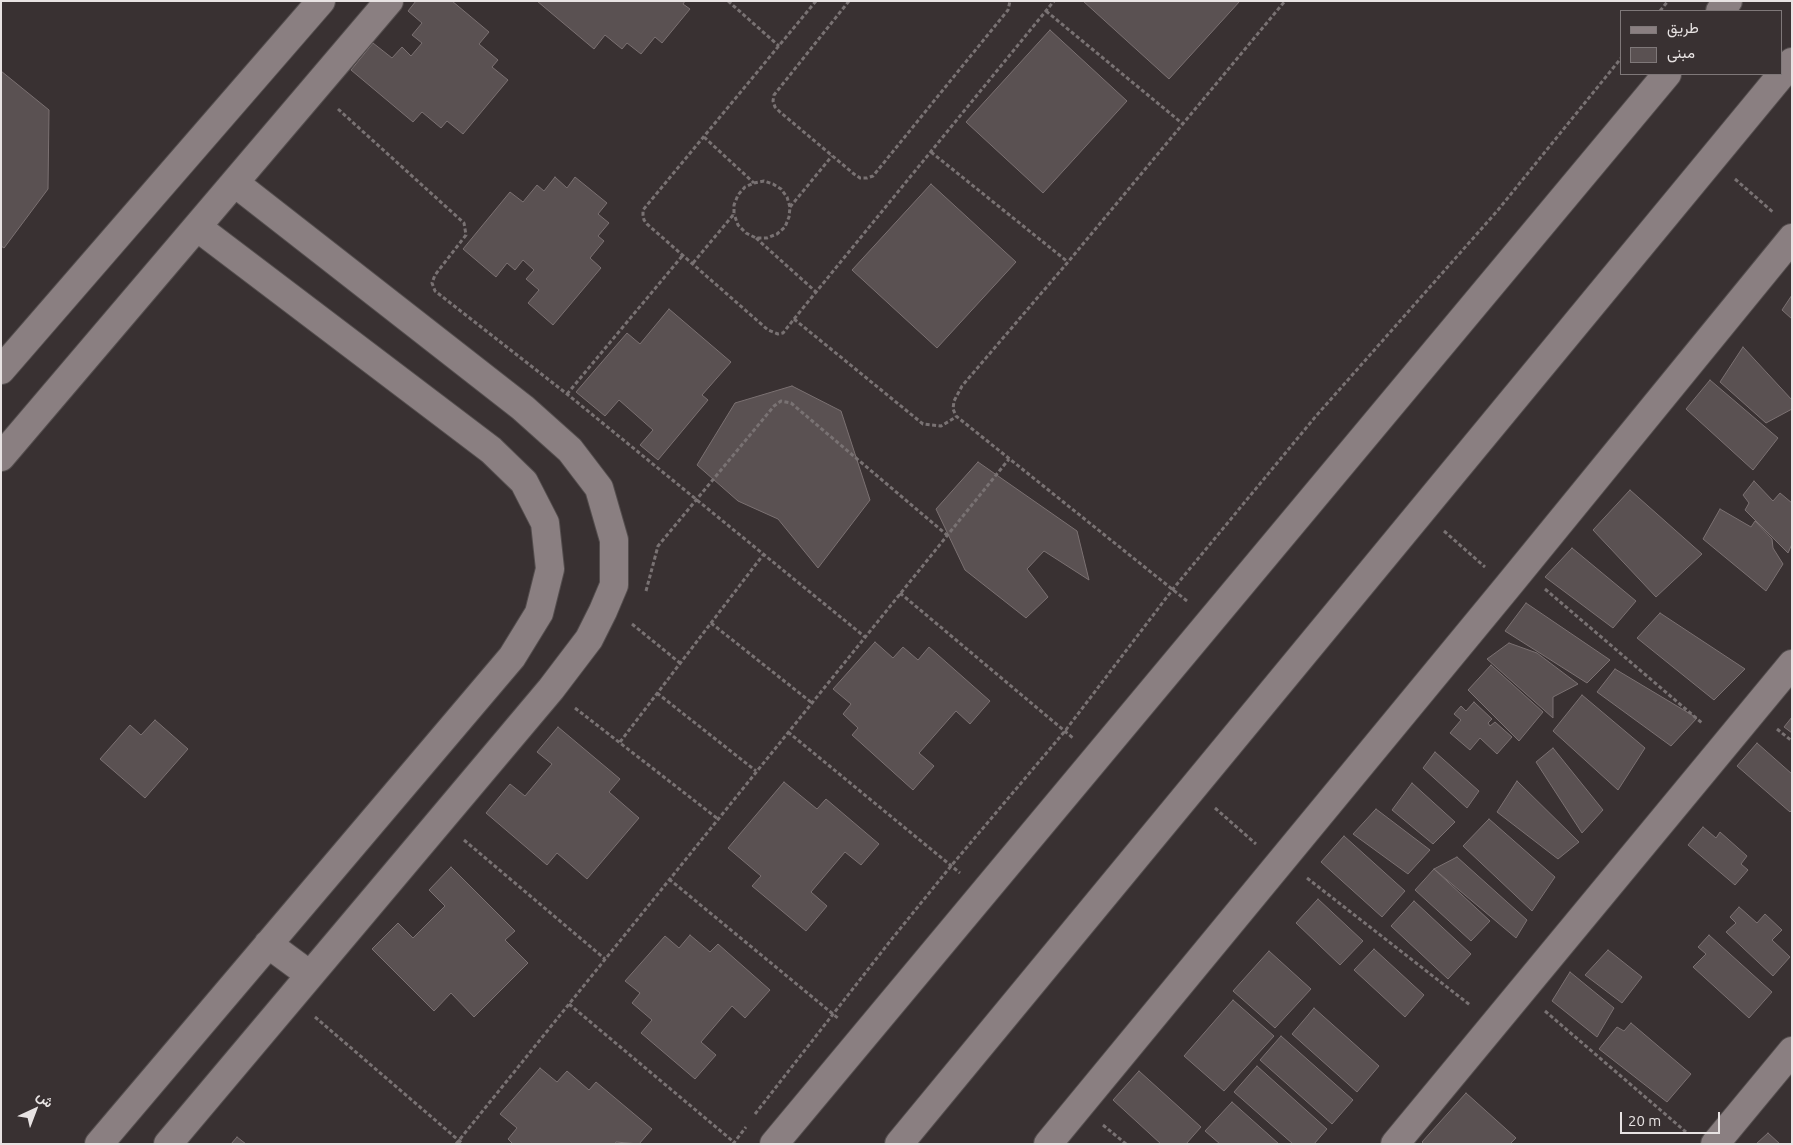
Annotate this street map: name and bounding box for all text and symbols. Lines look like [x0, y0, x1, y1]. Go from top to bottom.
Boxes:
legend [1620, 10, 1783, 75]
text: طريق [1667, 19, 1699, 36]
text: مبنى [1667, 44, 1695, 61]
north arrow [10, 1085, 60, 1135]
text: ش [34, 1087, 57, 1111]
scale bar [1623, 1102, 1723, 1134]
text: 20 m [1628, 1112, 1661, 1129]

